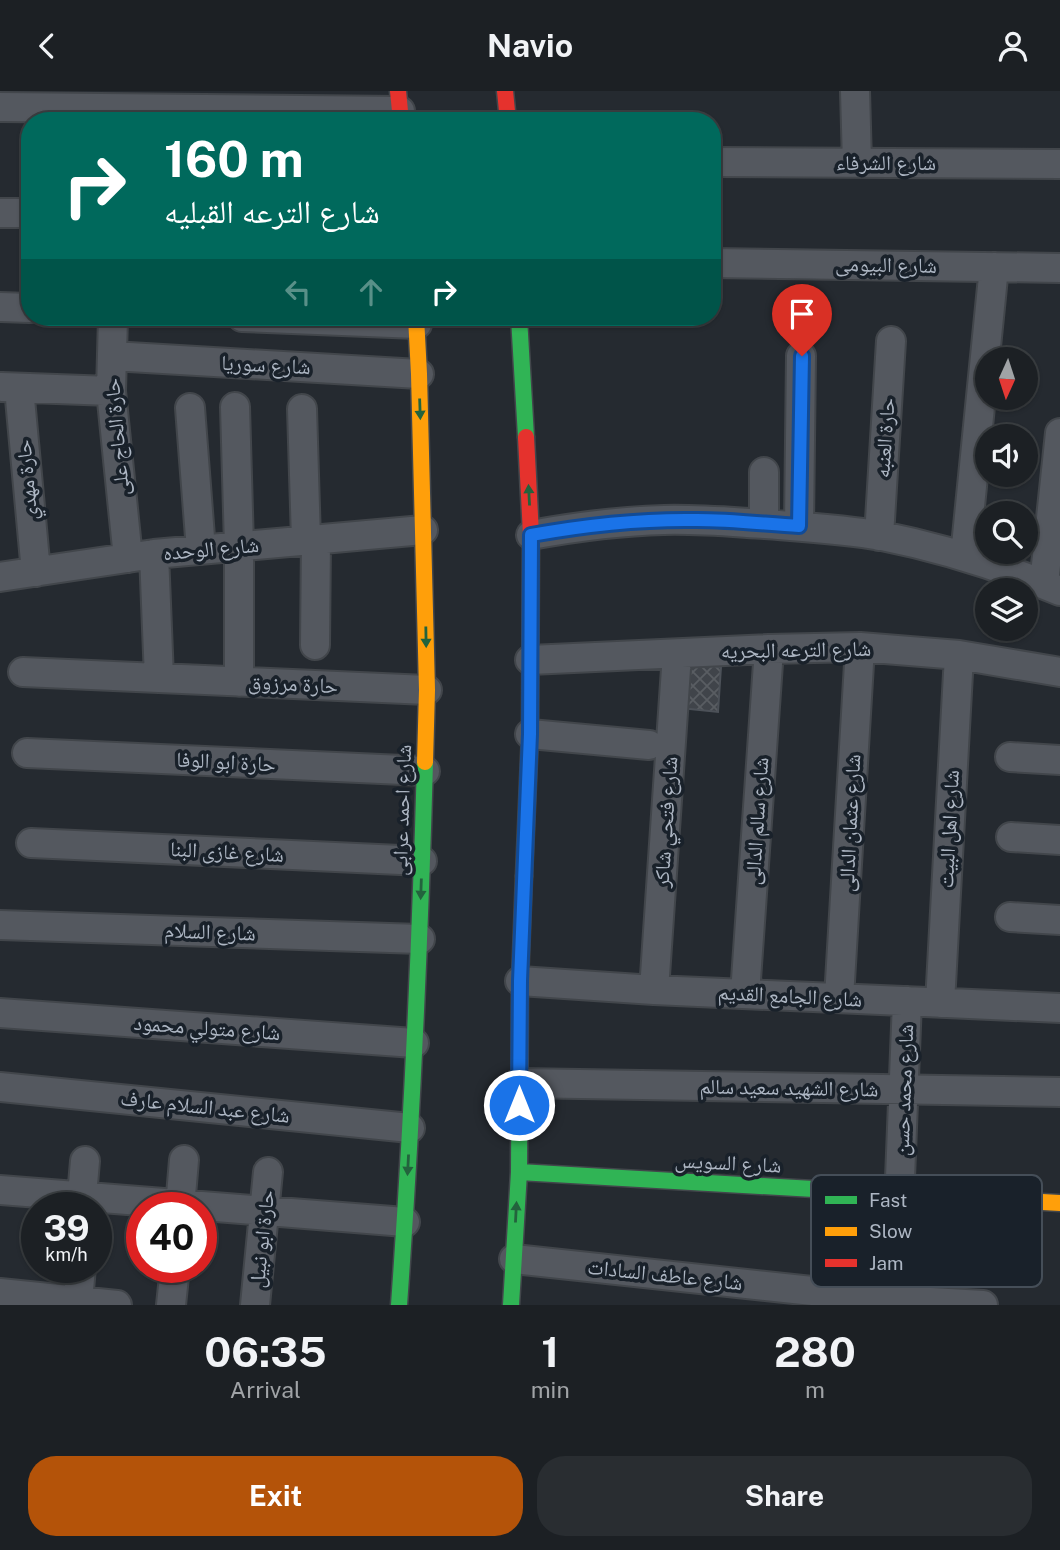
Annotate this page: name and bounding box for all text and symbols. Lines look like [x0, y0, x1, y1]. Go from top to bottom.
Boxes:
icon: back [28, 27, 66, 65]
text: Navio [487, 27, 573, 64]
icon: person [994, 27, 1032, 65]
text: 160 m [164, 130, 304, 188]
icon: right [49, 140, 140, 231]
street label: شارع الشرفاء [836, 150, 936, 176]
text: شارع الترعه القبليه [164, 193, 380, 230]
street label: شارع البيومى [835, 251, 937, 279]
icon: left [279, 273, 317, 311]
icon: ahead [352, 273, 390, 311]
icon: right [425, 273, 463, 311]
pin [772, 284, 832, 356]
icon: arrive [783, 295, 821, 333]
north arrow [975, 347, 1038, 409]
map controls [975, 347, 1038, 641]
street label: شارع سوريا [221, 350, 311, 380]
street label: حارة الحاج على [99, 377, 135, 497]
street label: حارة العنبه [869, 397, 900, 479]
one-way arrow [415, 399, 426, 421]
button: sound [975, 424, 1038, 487]
street label: حارة مهدي [11, 438, 47, 521]
one-way arrow [523, 484, 534, 506]
button: search [975, 501, 1038, 564]
street label: شارع الوحده [162, 532, 260, 566]
button: layers [975, 578, 1038, 641]
one-way arrow [420, 626, 432, 648]
street label: شارع الترعه البحريه [721, 636, 871, 664]
street label: حارة مرزوق [247, 669, 339, 699]
street label: شارع احمد عرابى [387, 744, 417, 876]
street label: حارة ابو الوفا [176, 746, 276, 777]
street label: شارع عثمان الدالى [833, 753, 867, 893]
street label: شارع فتحي شاكر [648, 756, 687, 890]
street label: شارع سالم الدالى [740, 756, 775, 886]
street label: شارع اهل البيت [933, 769, 965, 889]
street label: شارع غازى البنا [169, 836, 285, 868]
one-way arrow [415, 878, 427, 900]
street label: شارع السلام [164, 917, 256, 948]
street label: شارع الجامع القديم [717, 979, 863, 1014]
street label: شارع متولي محمود [133, 1010, 281, 1049]
street label: شارع محمد حسن [889, 1024, 919, 1156]
position arrow [482, 1068, 556, 1142]
street label: شارع الشهيد سعيد سالم [699, 1073, 879, 1104]
street label: شارع عبد السلام عارف [119, 1085, 291, 1130]
street label: شارع السويس [674, 1147, 782, 1179]
one-way arrow [402, 1154, 413, 1176]
legend [811, 1175, 1042, 1287]
street label: حارة ابو نبيل [244, 1189, 280, 1289]
text: Fast [869, 1189, 907, 1211]
speed limit sign: 40 [126, 1192, 217, 1283]
one-way arrow [511, 1201, 522, 1223]
text: 39 [43, 1208, 90, 1249]
text: Slow [869, 1220, 913, 1242]
text: km/h [45, 1244, 88, 1265]
text: Jam [869, 1252, 903, 1274]
street label: شارع عاطف السادات [586, 1254, 744, 1296]
text: 06:35 [204, 1327, 327, 1376]
text: 1 [541, 1327, 559, 1376]
text: 280 [774, 1327, 856, 1376]
text: Arrival [230, 1376, 301, 1403]
text: min [531, 1376, 570, 1403]
text: m [805, 1376, 825, 1403]
button: Exit [28, 1456, 523, 1536]
button: Share [537, 1456, 1032, 1536]

